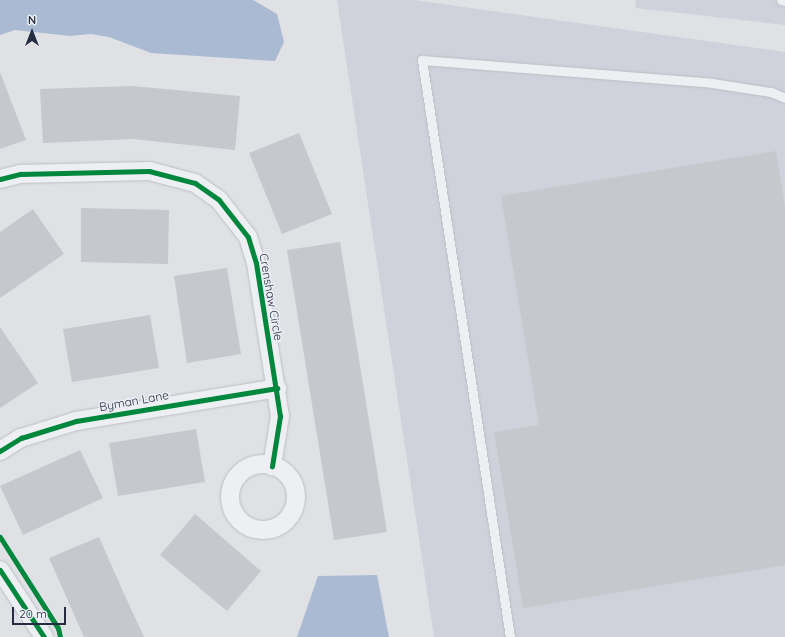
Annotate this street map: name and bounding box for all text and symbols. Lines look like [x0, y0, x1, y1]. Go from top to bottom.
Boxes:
north arrow [12, 12, 52, 52]
text: N [28, 13, 36, 27]
street label: Crenshaw Circle [256, 252, 286, 342]
street label: Byman Lane [98, 388, 170, 414]
scale bar [14, 599, 68, 625]
text: 20 m [19, 606, 47, 621]

